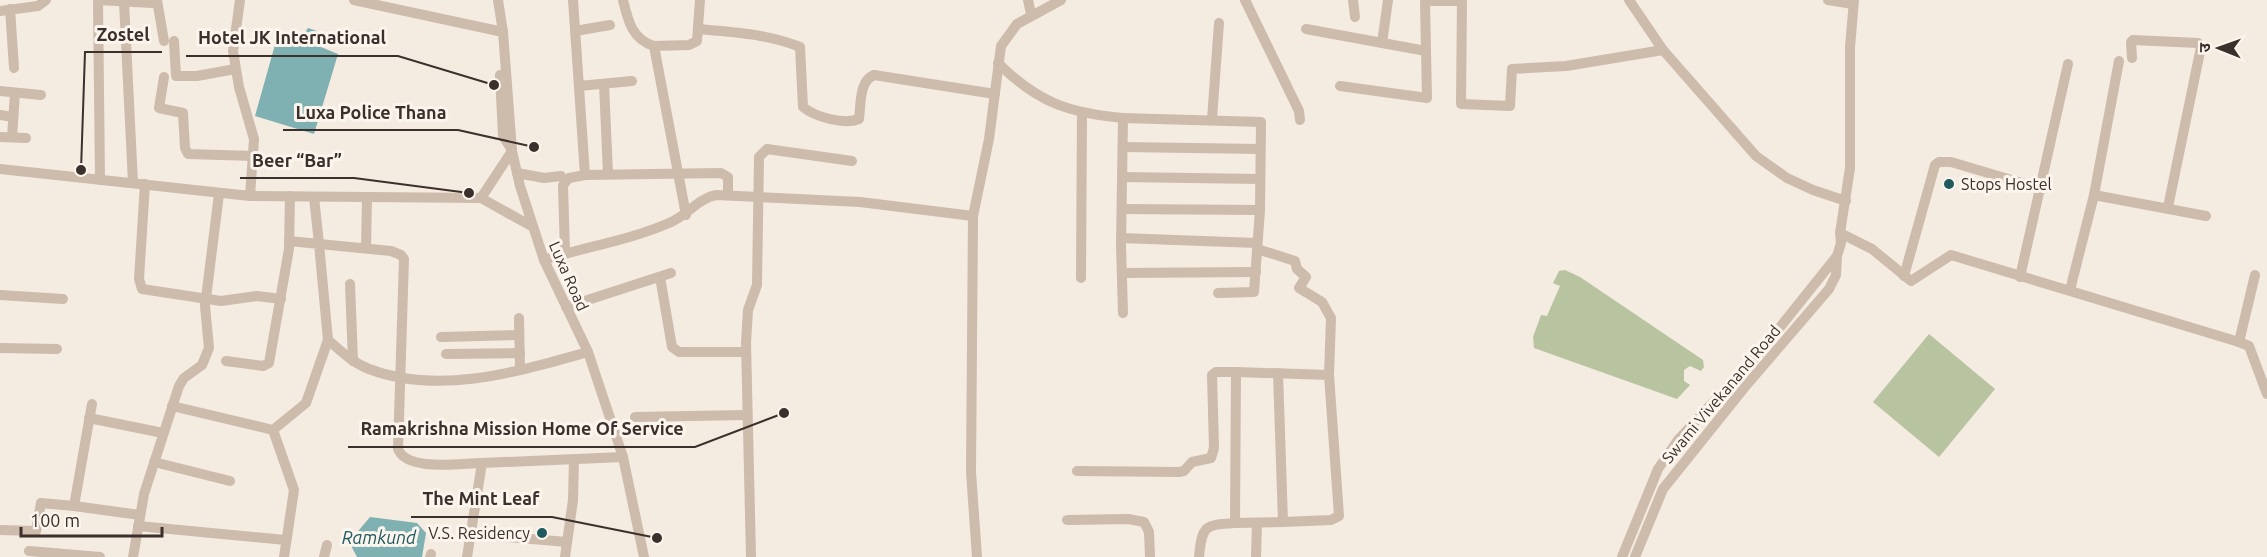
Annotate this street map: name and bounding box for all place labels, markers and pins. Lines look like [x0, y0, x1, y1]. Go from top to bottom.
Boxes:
callout: Zostel [85, 16, 162, 52]
callout: Hotel JK International [186, 20, 398, 56]
callout: Luxa Police Thana [283, 94, 458, 130]
callout: Beer “Bar” [240, 142, 354, 178]
place label: Stops Hostel [1961, 175, 2052, 193]
marker: Stops Hostel [1942, 177, 1956, 191]
callout: Ramakrishna Mission Home Of Service [348, 411, 695, 447]
callout: The Mint Leaf [411, 481, 552, 517]
place label: V.S. Residency [428, 524, 530, 542]
marker: V.S. Residency [535, 526, 549, 540]

